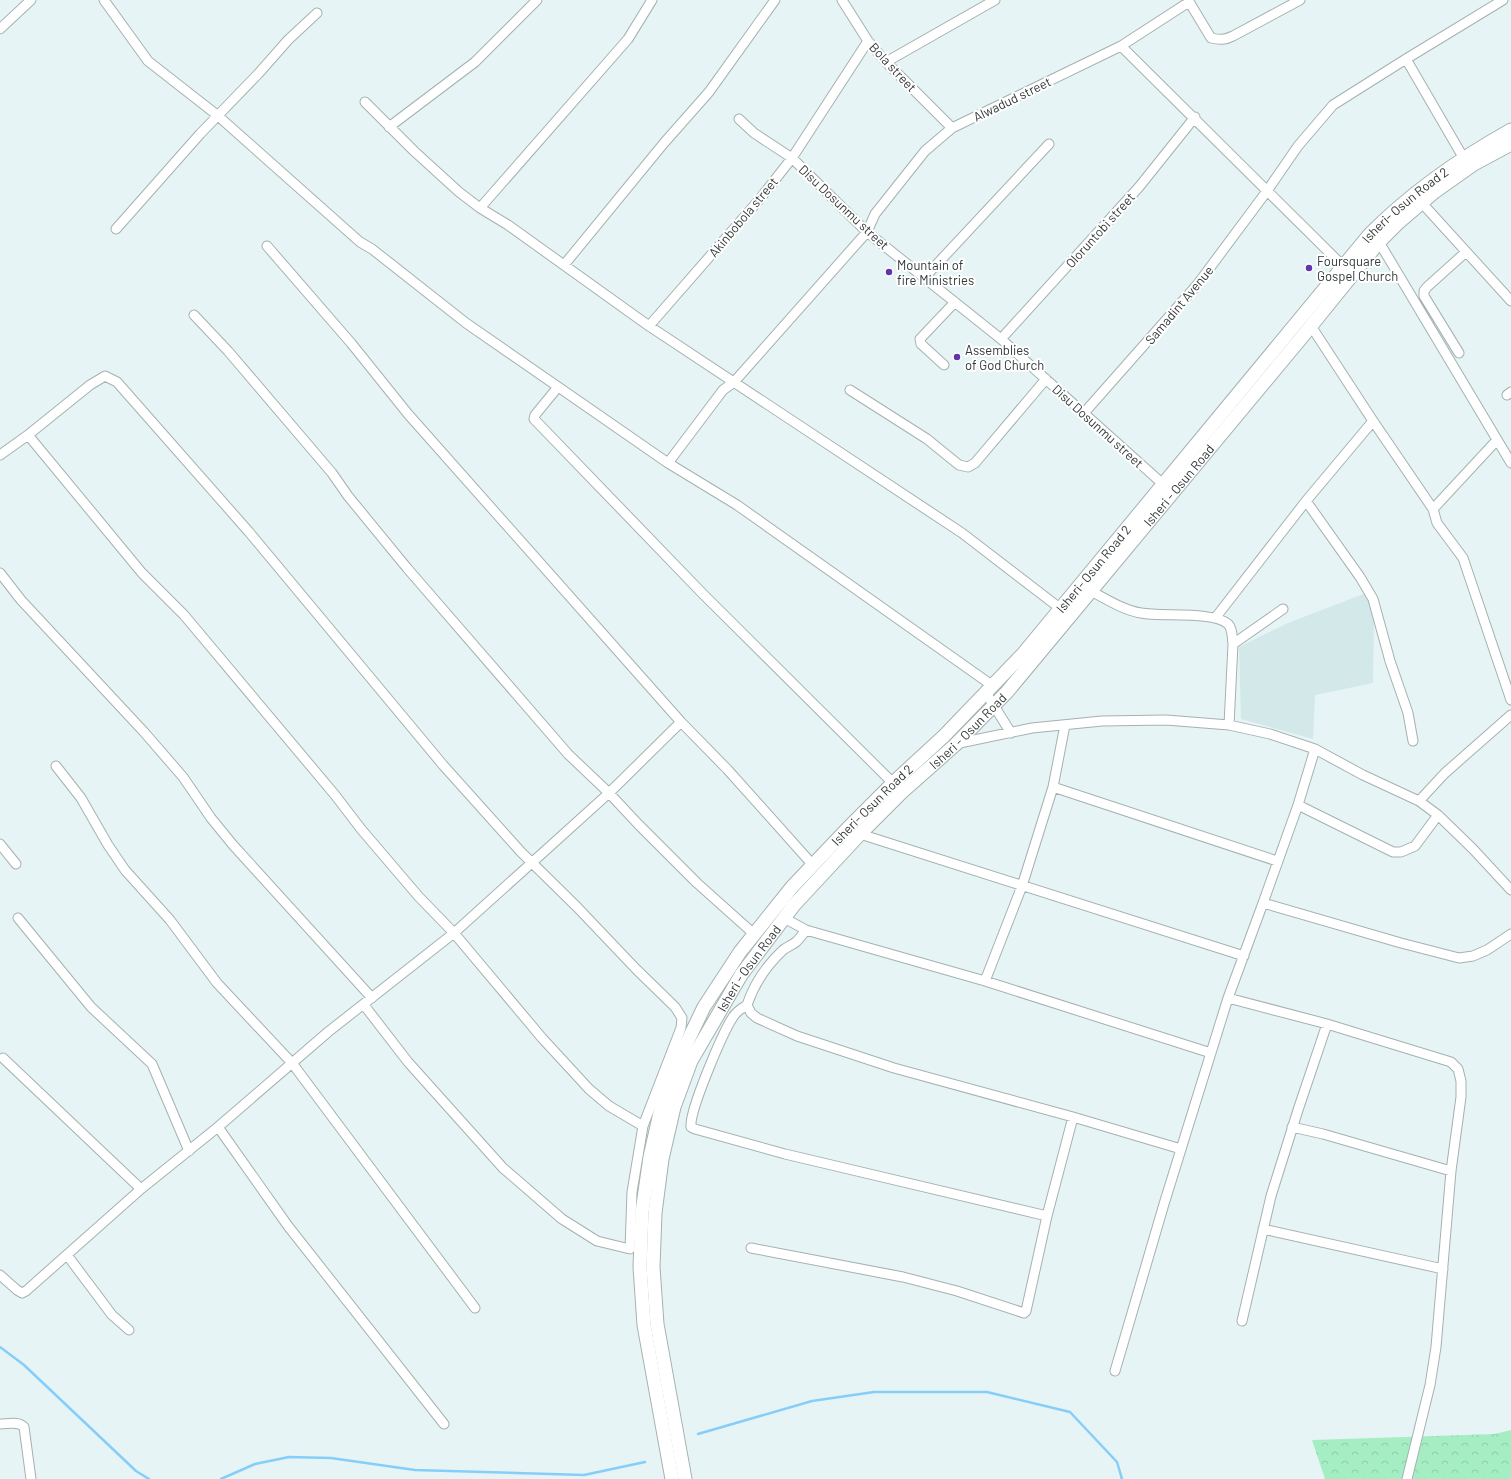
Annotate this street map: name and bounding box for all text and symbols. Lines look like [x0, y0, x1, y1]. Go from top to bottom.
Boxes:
street label: Bola street [866, 39, 920, 95]
street label: Alwadud street [970, 73, 1054, 125]
street label: Disu Dosunmu street [796, 161, 892, 253]
street label: Isheri- Osun Road 2 [1358, 164, 1451, 246]
street label: Akinbobola street [705, 174, 781, 260]
street label: Oloruntobi street [1062, 189, 1138, 271]
place label: Foursquare Gospel Church [1317, 253, 1398, 284]
place label: Mountain of fire Ministries [897, 257, 974, 288]
street label: Samadint Avenue [1141, 262, 1217, 348]
marker: Foursquare Gospel Church [1304, 263, 1314, 273]
marker: Mountain of fire Ministries [884, 267, 894, 277]
place label: Assemblies of God Church [965, 342, 1044, 373]
marker: Assemblies of God Church [952, 352, 962, 362]
street label: Disu Dosunmu street [1049, 381, 1147, 471]
street label: Isheri - Osun Road [1140, 441, 1217, 529]
street label: Isheri- Osun Road 2 [1053, 522, 1134, 616]
street label: Isheri - Osun Road [926, 690, 1010, 772]
street label: Isheri- Osun Road 2 [828, 761, 916, 849]
street label: Isheri - Osun Road [714, 922, 784, 1014]

